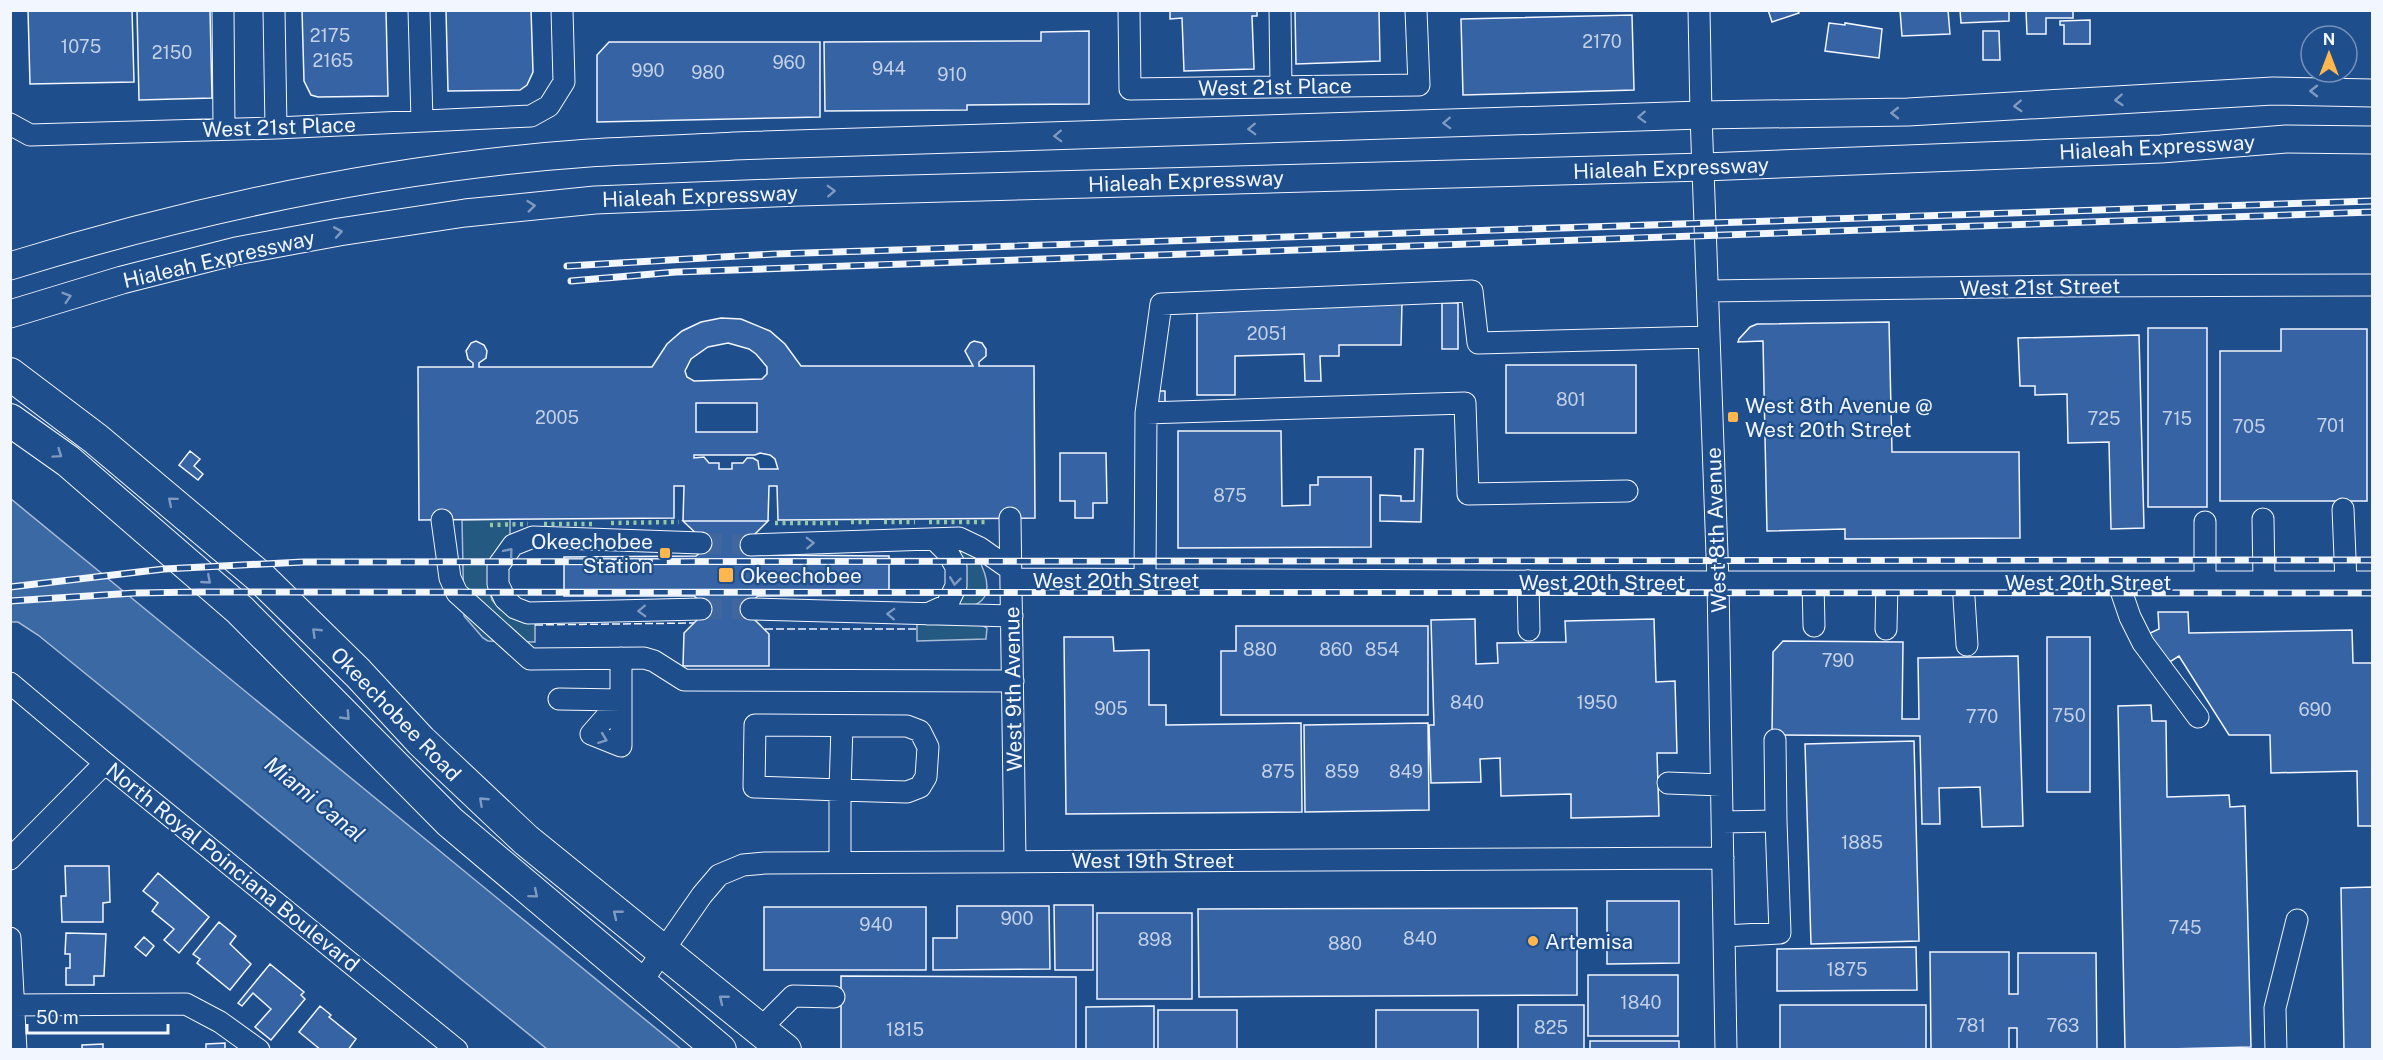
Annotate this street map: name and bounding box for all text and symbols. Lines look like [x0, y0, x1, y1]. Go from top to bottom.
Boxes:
north arrow [2299, 24, 2359, 84]
house number: 2175 [310, 25, 350, 46]
text: N [2323, 30, 2335, 49]
house number: 2170 [1582, 31, 1622, 52]
house number: 1075 [61, 36, 101, 57]
house number: 2150 [152, 42, 192, 63]
house number: 2165 [313, 50, 353, 71]
house number: 960 [772, 52, 806, 73]
house number: 944 [872, 58, 906, 79]
house number: 990 [631, 60, 665, 81]
house number: 980 [691, 62, 725, 83]
house number: 910 [937, 64, 967, 85]
street label: West 21st Place [1198, 73, 1352, 101]
one-way arrow [2310, 85, 2319, 97]
one-way arrow [2115, 93, 2124, 106]
one-way arrow [2014, 100, 2023, 113]
one-way arrow [1890, 106, 1899, 119]
one-way arrow [1638, 111, 1647, 123]
street label: West 21st Place [202, 112, 356, 142]
one-way arrow [1443, 117, 1452, 130]
one-way arrow [1248, 123, 1257, 136]
one-way arrow [1053, 129, 1062, 142]
street label: Hialeah Expressway [2058, 129, 2256, 165]
street label: Hialeah Expressway [1573, 152, 1769, 184]
street label: Hialeah Expressway [1088, 165, 1284, 197]
street label: Hialeah Expressway [602, 180, 798, 212]
one-way arrow [826, 185, 835, 197]
one-way arrow [527, 200, 536, 213]
street label: Hialeah Expressway [121, 225, 317, 293]
one-way arrow [333, 226, 343, 239]
street label: West 21st Street [1959, 273, 2121, 301]
one-way arrow [61, 292, 72, 304]
house number: 2051 [1247, 323, 1287, 344]
house number: 801 [1556, 389, 1586, 410]
place label: West 8th Avenue @ West 20th Street [1745, 393, 1933, 442]
house number: 2005 [535, 407, 579, 428]
house number: 725 [2087, 408, 2121, 429]
house number: 715 [2162, 408, 2192, 429]
marker: West 8th Avenue @ West 20th Street [1726, 410, 1740, 424]
house number: 701 [2317, 415, 2345, 436]
house number: 705 [2233, 416, 2266, 437]
one-way arrow [52, 447, 63, 458]
street label: West 8th Avenue [1701, 447, 1731, 613]
house number: 875 [1213, 485, 1247, 506]
one-way arrow [168, 498, 179, 509]
place label: Okeechobee Station [531, 529, 653, 578]
one-way arrow [805, 537, 814, 549]
marker: Okeechobee Station [658, 546, 672, 560]
one-way arrow [502, 548, 513, 559]
place label: Okeechobee [740, 563, 862, 588]
marker: Okeechobee [717, 566, 735, 584]
street label: West 20th Street [1033, 568, 1199, 593]
street label: West 20th Street [1519, 570, 1685, 595]
street label: West 20th Street [2005, 570, 2171, 595]
one-way arrow [200, 573, 210, 584]
one-way arrow [949, 576, 962, 585]
one-way arrow [638, 605, 647, 617]
street label: West 9th Avenue [999, 606, 1027, 772]
one-way arrow [886, 608, 895, 620]
one-way arrow [312, 629, 323, 640]
house number: 880 [1243, 639, 1277, 660]
house number: 860 [1319, 639, 1353, 660]
house number: 854 [1365, 639, 1399, 660]
street label: Okeechobee Road [326, 642, 466, 786]
house number: 790 [1822, 650, 1854, 671]
house number: 840 [1450, 692, 1484, 713]
house number: 1950 [1576, 692, 1618, 713]
house number: 905 [1094, 698, 1128, 719]
house number: 690 [2298, 699, 2332, 720]
house number: 750 [2052, 705, 2086, 726]
house number: 770 [1966, 706, 1998, 727]
one-way arrow [339, 710, 350, 720]
one-way arrow [597, 732, 608, 744]
water label: Miami Canal [260, 751, 370, 847]
street label: North Royal Poinciana Boulevard [101, 757, 365, 977]
house number: 875 [1261, 761, 1295, 782]
house number: 859 [1325, 761, 1359, 782]
house number: 849 [1389, 761, 1423, 782]
one-way arrow [479, 797, 490, 808]
house number: 1885 [1841, 832, 1883, 853]
street label: West 19th Street [1072, 848, 1234, 873]
one-way arrow [527, 887, 538, 898]
house number: 900 [1000, 908, 1034, 929]
one-way arrow [613, 910, 624, 921]
house number: 940 [859, 914, 893, 935]
house number: 745 [2168, 917, 2202, 938]
house number: 840 [1403, 928, 1437, 949]
house number: 898 [1138, 929, 1172, 950]
place label: Artemisa [1545, 929, 1633, 954]
house number: 880 [1328, 933, 1362, 954]
marker: Artemisa [1526, 934, 1540, 948]
house number: 1875 [1827, 959, 1868, 980]
house number: 1840 [1620, 992, 1662, 1013]
one-way arrow [719, 996, 730, 1007]
scale bar [27, 997, 168, 1035]
text: 50 m [36, 1007, 79, 1028]
house number: 781 [1956, 1015, 1986, 1036]
house number: 763 [2047, 1015, 2079, 1036]
house number: 825 [1534, 1017, 1568, 1038]
house number: 1815 [886, 1019, 924, 1040]

